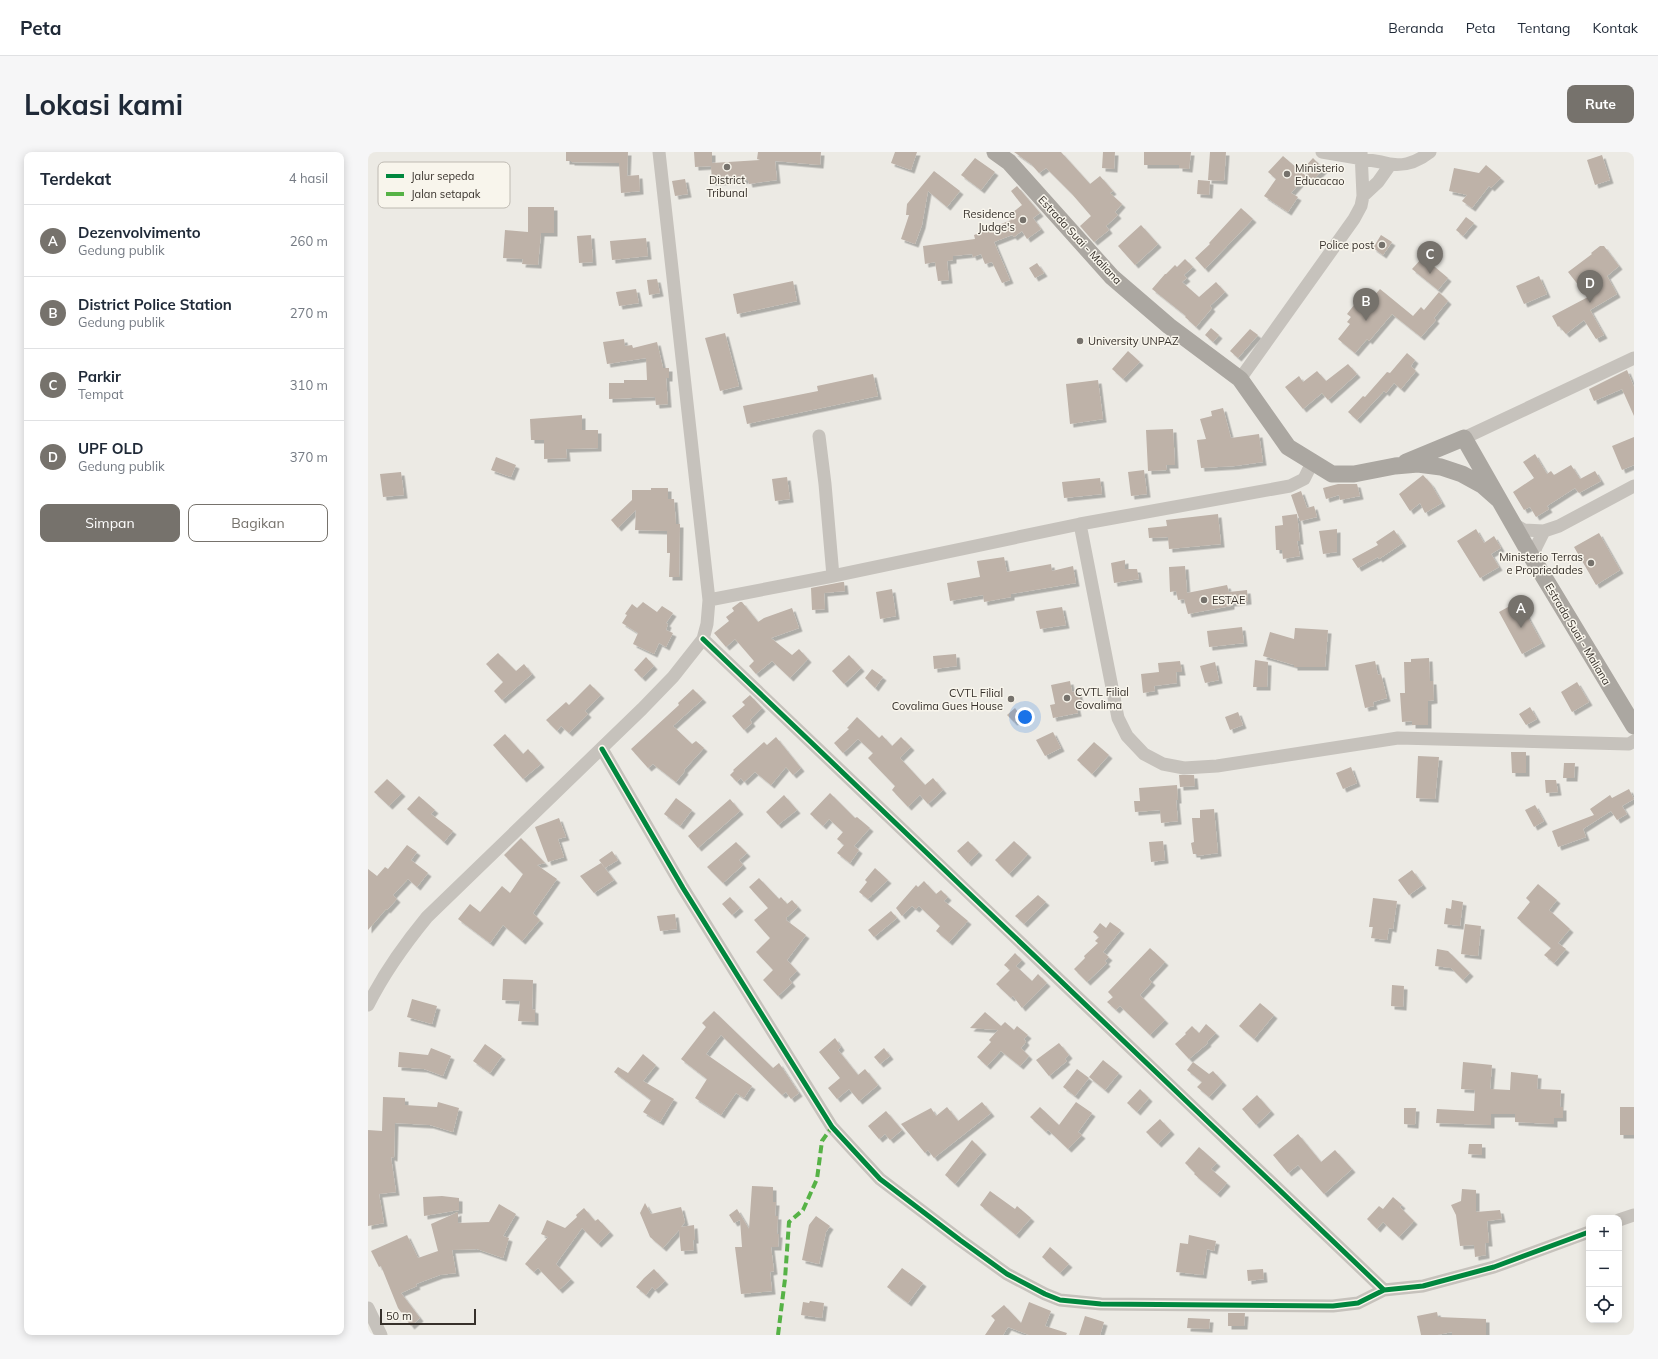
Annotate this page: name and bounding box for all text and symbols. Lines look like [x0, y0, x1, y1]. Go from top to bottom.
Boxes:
text: Peta [20, 16, 62, 40]
text: Beranda [1388, 19, 1444, 37]
text: Peta [1466, 19, 1495, 37]
text: Tentang [1517, 19, 1571, 37]
text: Kontak [1593, 19, 1638, 37]
button: Rute [1567, 85, 1634, 123]
text: Lokasi kami [24, 87, 183, 122]
place label: Ministerio Educacao [1295, 161, 1345, 188]
legend [378, 162, 510, 208]
marker: District Tribunal [722, 162, 732, 172]
text: Terdekat [40, 168, 111, 189]
text: Jalur sepeda [411, 169, 474, 183]
marker: Ministerio Educacao [1282, 169, 1292, 179]
text: 4 hasil [289, 170, 328, 186]
place label: District Tribunal [706, 173, 748, 200]
text: Jalan setapak [411, 187, 481, 201]
street label: Estrada Suai - Maliana [1035, 193, 1125, 287]
place label: Residence Judge's [963, 207, 1015, 234]
marker: Residence Judge's [1018, 215, 1028, 225]
text: Dezenvolvimento [78, 223, 201, 242]
text: A [48, 233, 58, 249]
text: 260 m [290, 233, 328, 249]
place label: Police post [1319, 238, 1374, 252]
marker: Police post [1377, 240, 1387, 250]
pin: C [1417, 241, 1443, 274]
text: Gedung publik [78, 242, 165, 258]
pin: D [1577, 270, 1603, 303]
pin: B [1353, 288, 1379, 321]
text: District Police Station [78, 295, 232, 314]
text: B [49, 305, 57, 321]
text: 270 m [290, 305, 328, 321]
text: Gedung publik [78, 314, 165, 330]
place label: University UNPAZ [1088, 334, 1179, 348]
marker: University UNPAZ [1075, 336, 1085, 346]
text: Parkir [78, 367, 121, 386]
text: C [49, 377, 57, 393]
text: 310 m [290, 377, 328, 393]
text: Tempat [78, 386, 124, 402]
text: UPF OLD [78, 439, 143, 458]
text: D [48, 449, 58, 465]
text: 370 m [290, 449, 328, 465]
text: Gedung publik [78, 458, 165, 474]
button: Simpan [40, 504, 180, 542]
button: Bagikan [188, 504, 328, 542]
place label: Ministerio Terras e Propriedades [1499, 550, 1583, 577]
marker: Ministerio Terras e Propriedades [1586, 558, 1596, 568]
street label: Estrada Suai - Maliana [1542, 581, 1614, 687]
place label: ESTAE [1212, 593, 1245, 607]
marker: ESTAE [1199, 595, 1209, 605]
pin: A [1508, 595, 1534, 628]
place label: CVTL Filial Covalima [1075, 685, 1129, 712]
place label: CVTL Filial Covalima Gues House [892, 686, 1003, 713]
marker: CVTL Filial Covalima [1062, 693, 1072, 703]
marker: CVTL Filial Covalima Gues House [1006, 694, 1016, 704]
your location [1015, 707, 1035, 727]
map controls [1586, 1215, 1622, 1323]
button: + [1586, 1215, 1622, 1251]
button: − [1586, 1251, 1622, 1287]
button: locate [1586, 1287, 1622, 1323]
scale bar [380, 1307, 476, 1326]
text: 50 m [386, 1309, 412, 1323]

